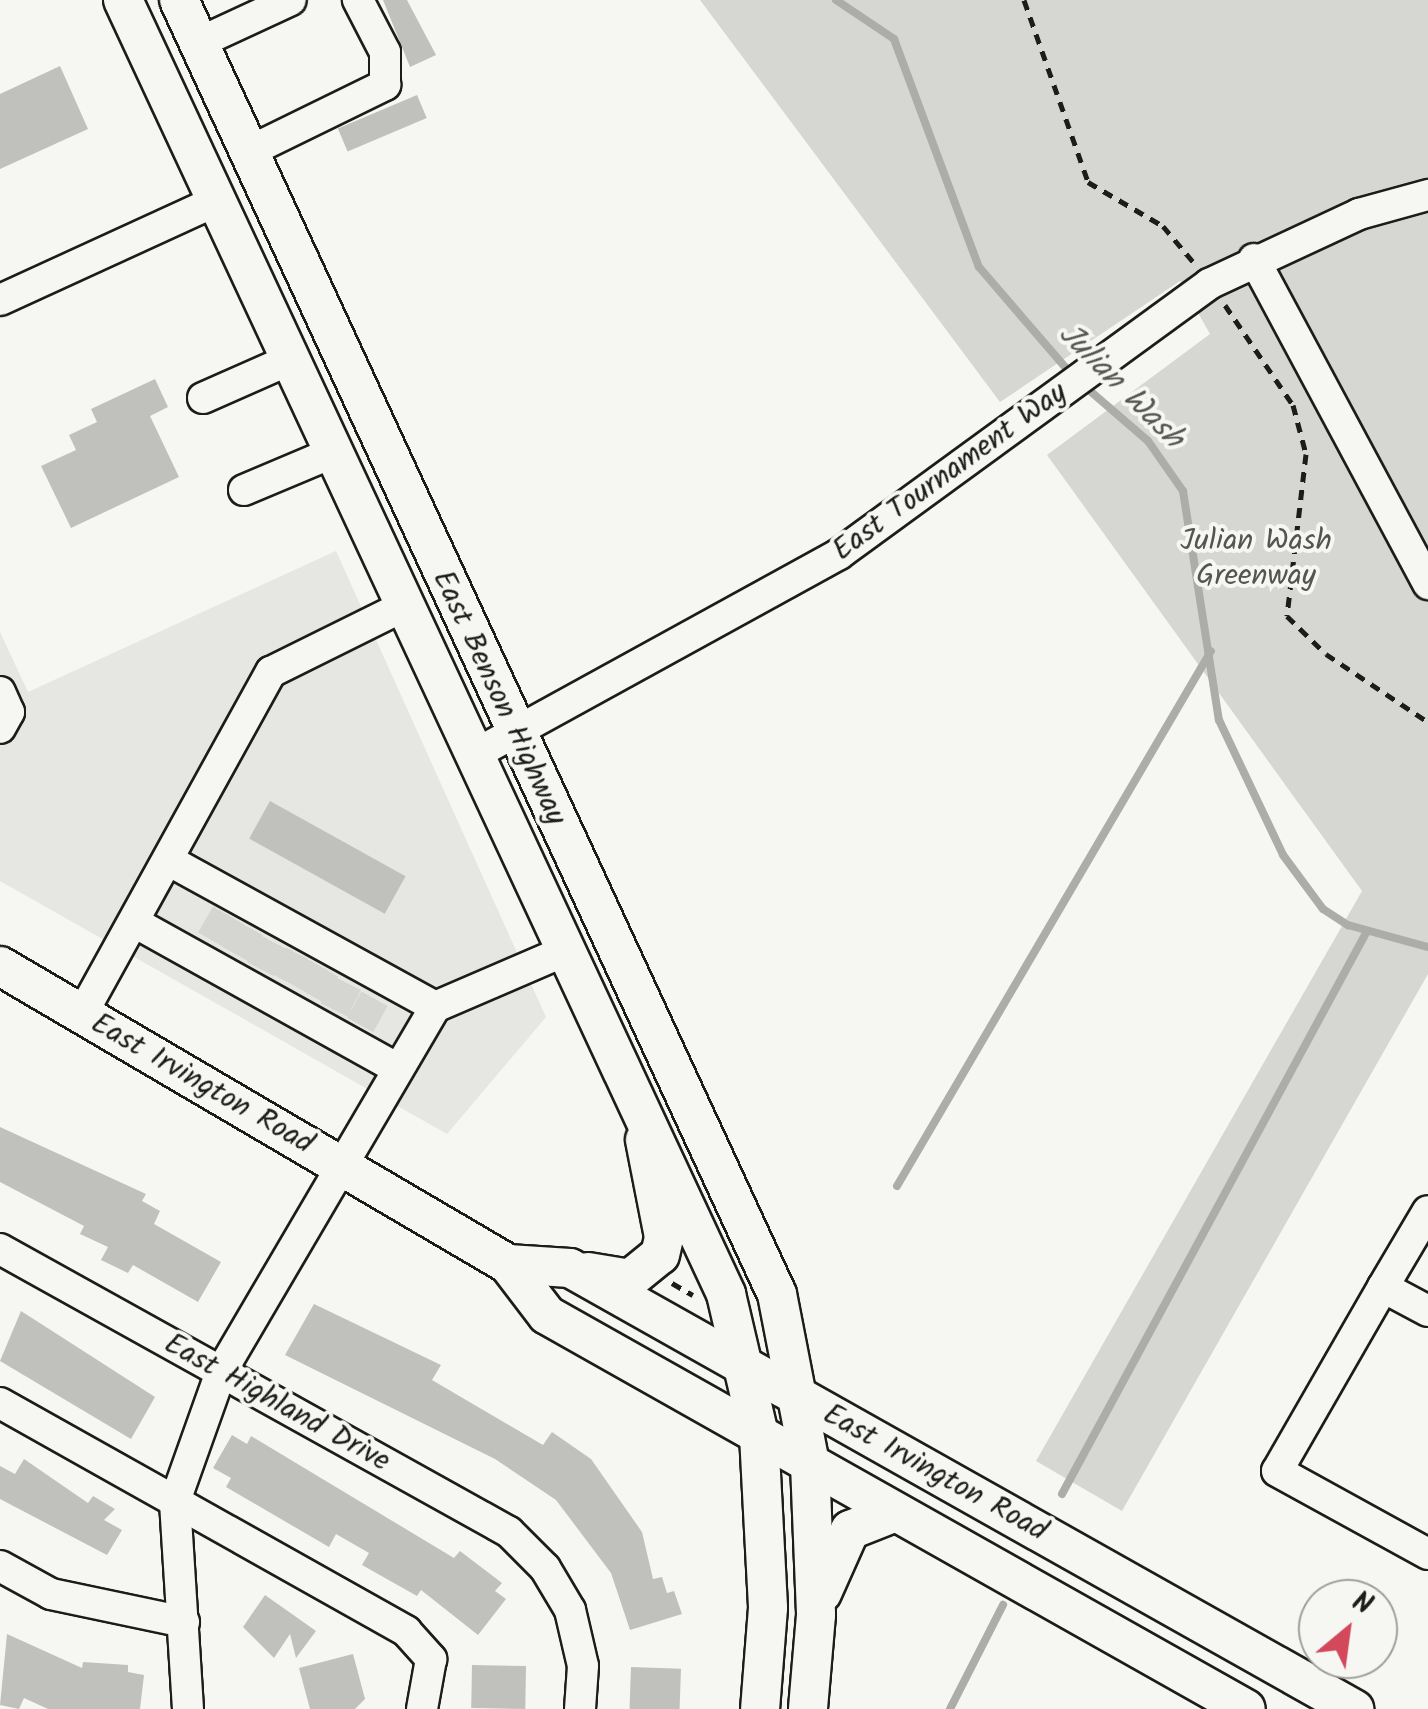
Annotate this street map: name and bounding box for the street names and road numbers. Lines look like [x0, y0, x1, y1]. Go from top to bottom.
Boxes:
street label: East Tournament Way [826, 375, 1074, 569]
street label: East Benson Highway [424, 565, 574, 831]
street label: East Irvington Road [84, 1006, 320, 1162]
street label: East Highland Drive [158, 1326, 396, 1480]
street label: East Irvington Road [817, 1396, 1053, 1550]

